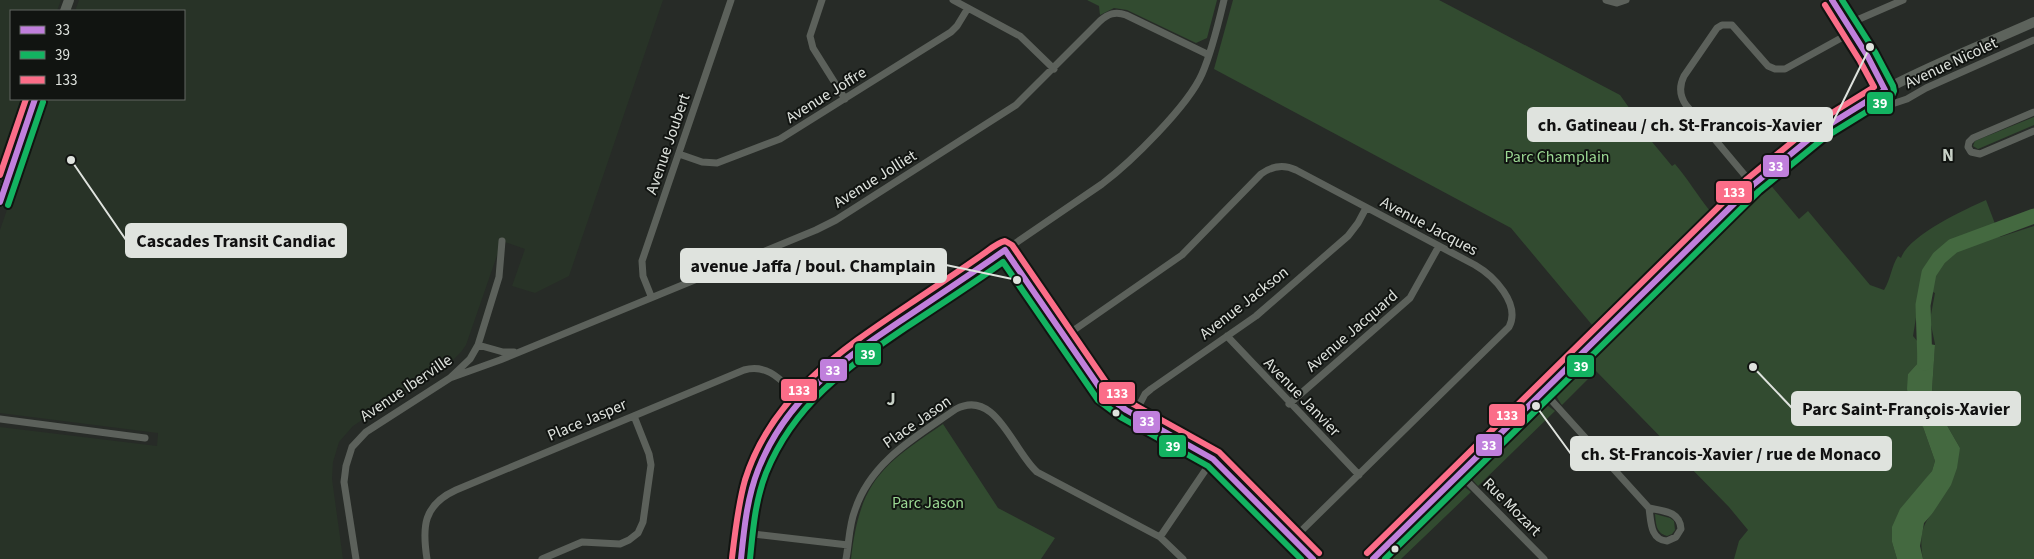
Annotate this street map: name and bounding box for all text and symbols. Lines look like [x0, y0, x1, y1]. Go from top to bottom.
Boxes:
legend [10, 10, 185, 100]
text: 33 [55, 20, 70, 41]
street label: Avenue Nicolet [1901, 32, 2001, 94]
text: 39 [55, 45, 70, 66]
street label: Avenue Joffre [781, 61, 871, 129]
text: 133 [55, 70, 77, 91]
street label: Avenue Joubert [640, 90, 696, 197]
line badge: 39 [1866, 91, 1894, 115]
text: 39 [1873, 94, 1887, 114]
callout: ch. Gatineau / ch. St-Francois-Xavier [1528, 108, 1832, 141]
text: ch. Gatineau / ch. St-Francois-Xavier [1538, 113, 1823, 138]
district label: N [1942, 143, 1954, 168]
street label: Avenue Jolliet [829, 144, 921, 213]
park label: Parc Champlain [1504, 146, 1610, 168]
line badge: 33 [1762, 154, 1790, 178]
text: 33 [1769, 157, 1783, 177]
line badge: 133 [1715, 180, 1753, 204]
text: 133 [1723, 183, 1745, 203]
street label: Avenue Jacques [1376, 191, 1482, 261]
callout: Cascades Transit Candiac [126, 224, 346, 257]
text: Cascades Transit Candiac [136, 229, 336, 254]
callout: avenue Jaffa / boul. Champlain [681, 249, 946, 282]
text: avenue Jaffa / boul. Champlain [691, 254, 935, 279]
street label: Avenue Jackson [1195, 261, 1293, 345]
street label: Avenue Jacquard [1301, 285, 1403, 377]
line badge: 39 [854, 342, 882, 366]
text: 39 [861, 345, 875, 365]
street label: Avenue Iberville [356, 349, 457, 427]
street label: Avenue Janvier [1259, 353, 1346, 442]
line badge: 39 [1566, 354, 1595, 378]
text: 39 [1574, 357, 1588, 377]
line badge: 33 [819, 358, 848, 382]
text: 33 [826, 361, 840, 381]
line badge: 133 [780, 378, 818, 402]
text: 133 [788, 381, 810, 401]
line badge: 133 [1098, 381, 1136, 405]
text: 133 [1106, 384, 1128, 404]
district label: J [886, 387, 896, 412]
street label: Place Jason [878, 390, 956, 454]
callout: Parc Saint-François-Xavier [1792, 392, 2020, 425]
street label: Place Jasper [544, 393, 630, 447]
text: Parc Saint-François-Xavier [1802, 397, 2011, 422]
line badge: 133 [1488, 403, 1526, 427]
text: 133 [1496, 406, 1518, 426]
unlabelled marker [1111, 408, 1121, 418]
line badge: 33 [1132, 410, 1161, 434]
text: 33 [1140, 412, 1154, 432]
line badge: 33 [1475, 433, 1503, 457]
line badge: 39 [1158, 434, 1187, 458]
text: 33 [1482, 436, 1496, 456]
text: 39 [1166, 437, 1180, 457]
callout: ch. St-Francois-Xavier / rue de Monaco [1571, 437, 1891, 470]
text: ch. St-Francois-Xavier / rue de Monaco [1581, 442, 1881, 467]
street label: Rue Mozart [1478, 473, 1547, 542]
park label: Parc Jason [892, 492, 964, 514]
unlabelled marker [1390, 544, 1400, 554]

